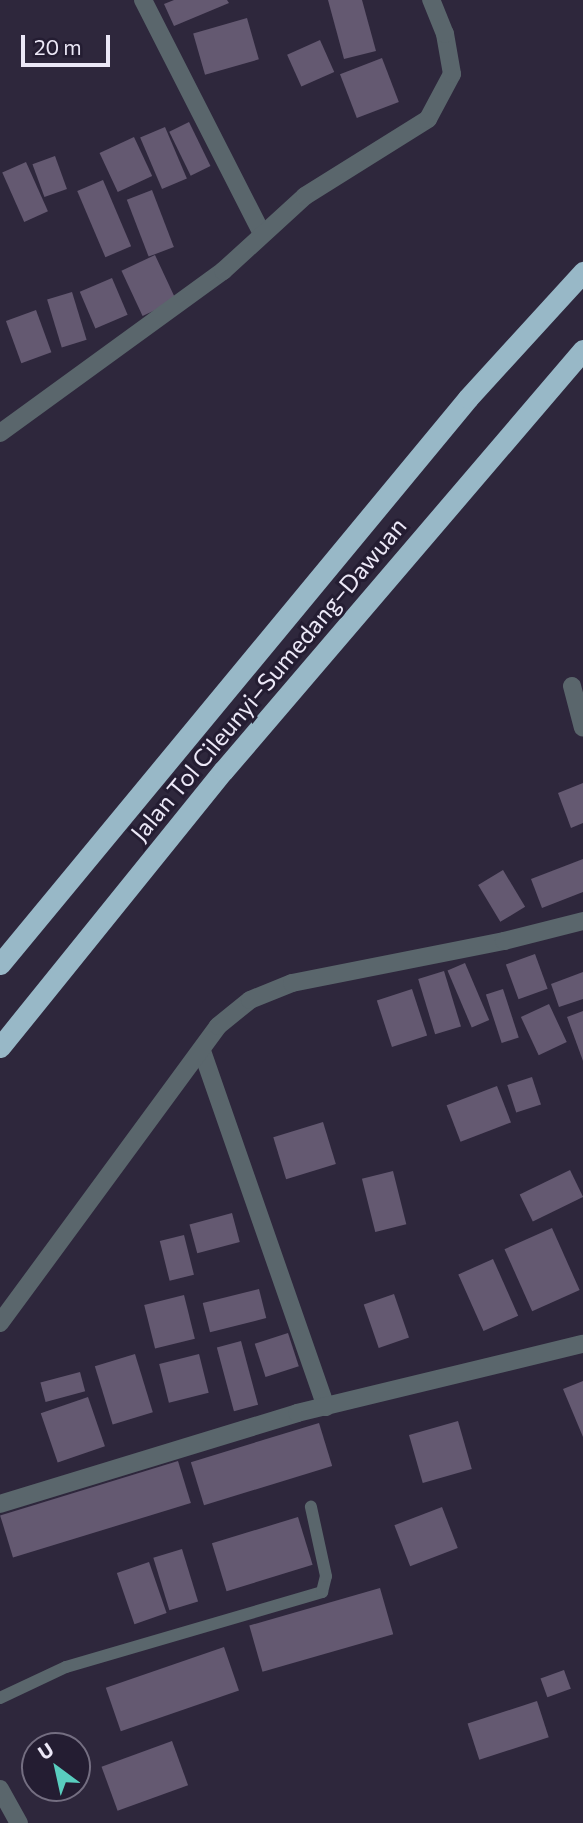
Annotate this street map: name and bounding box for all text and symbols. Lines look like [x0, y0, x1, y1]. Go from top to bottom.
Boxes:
scale bar [24, 21, 114, 65]
text: 20 m [34, 34, 82, 59]
street label: Jalan Tol Cileunyi–Sumedang–Dawuan [124, 512, 412, 846]
north arrow [21, 1732, 91, 1802]
text: U [33, 1737, 57, 1764]

